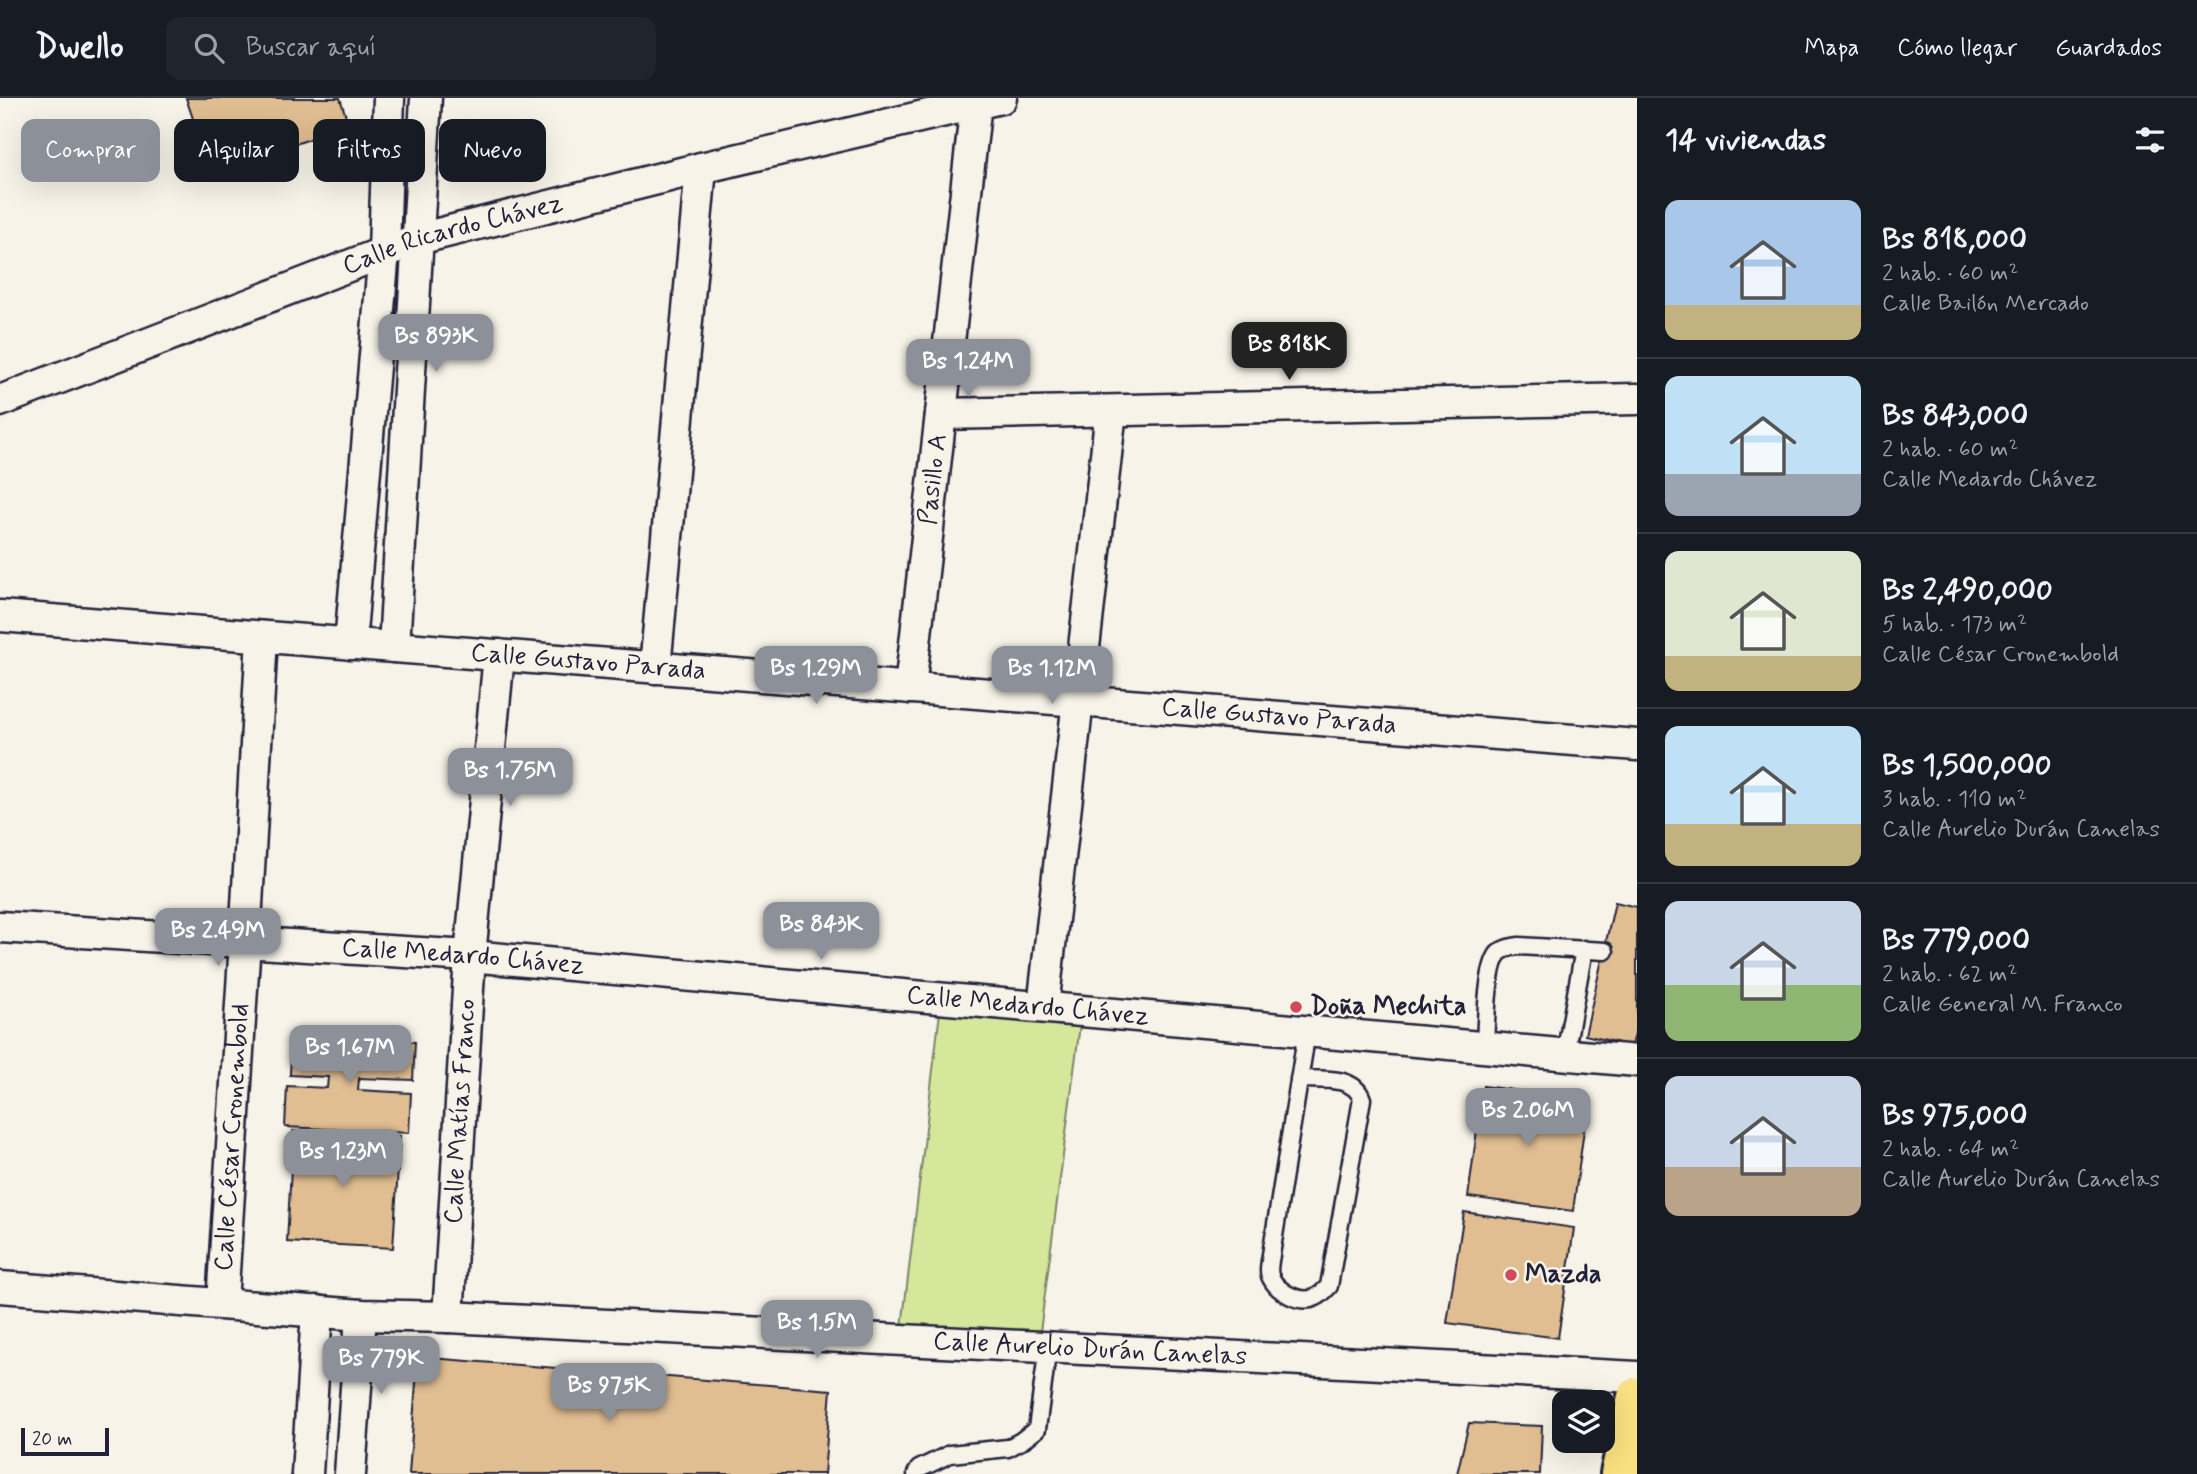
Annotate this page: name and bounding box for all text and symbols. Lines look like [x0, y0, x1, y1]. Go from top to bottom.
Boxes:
search box [166, 17, 656, 80]
text: Dwello [35, 26, 124, 70]
icon: search [190, 29, 228, 67]
text: Buscar aquí [246, 31, 376, 65]
text: Mapa [1804, 33, 1859, 64]
text: Cómo llegar [1897, 33, 2017, 64]
text: Guardados [2055, 33, 2162, 64]
chip: Comprar [21, 119, 160, 182]
chip: Alquilar [174, 119, 299, 182]
chip: Filtros [313, 119, 425, 182]
chip: Nuevo [439, 119, 546, 182]
text: 14 viviendas [1665, 121, 1826, 160]
icon: filters [2131, 121, 2169, 159]
street label: Calle Ricardo Chávez [338, 186, 567, 284]
text: Bs 818,000 [1882, 220, 2027, 259]
icon: home [1721, 228, 1805, 312]
text: 2 hab. · 60 m² [1882, 259, 2018, 289]
text: Calle Bailón Mercado [1882, 289, 2089, 319]
pin: Bs 893K [371, 314, 501, 374]
text: Bs 893K [394, 322, 478, 352]
pin: Bs 818K [1224, 322, 1354, 382]
text: Bs 818K [1248, 330, 1330, 360]
pin: Bs 1.24M [896, 340, 1040, 399]
text: Bs 1.24M [922, 347, 1014, 377]
text: Bs 843,000 [1882, 396, 2028, 435]
icon: home [1721, 404, 1805, 488]
street label: Pasillo A [912, 432, 956, 527]
text: 2 hab. · 60 m² [1882, 435, 2018, 465]
text: Calle Medardo Chávez [1882, 465, 2097, 495]
text: Bs 2,490,000 [1882, 571, 2053, 610]
icon: home [1721, 579, 1805, 663]
text: 5 hab. · 173 m² [1882, 610, 2027, 640]
street label: Calle Gustavo Parada [469, 636, 707, 689]
text: Calle César Cronembold [1882, 640, 2119, 670]
pin: Bs 1.29M [744, 646, 888, 706]
pin: Bs 1.12M [980, 646, 1124, 706]
text: Bs 1.29M [770, 654, 862, 684]
text: Bs 1.12M [1008, 654, 1096, 684]
street label: Calle Gustavo Parada [1160, 691, 1398, 743]
text: Bs 1,500,000 [1882, 746, 2052, 785]
pin: Bs 1.75M [438, 748, 582, 808]
icon: home [1721, 754, 1805, 838]
text: Bs 1.75M [464, 756, 556, 786]
text: 3 hab. · 110 m² [1882, 785, 2027, 815]
text: Calle Aurelio Durán Canelas [1882, 815, 2160, 845]
pin: Bs 843K [756, 902, 886, 962]
pin: Bs 2.49M [146, 908, 290, 968]
text: Bs 843K [779, 910, 863, 940]
text: Bs 2.49M [171, 916, 265, 946]
text: Bs 779,000 [1882, 921, 2030, 960]
icon: home [1721, 929, 1805, 1013]
street label: Calle Medardo Chávez [341, 931, 586, 983]
text: 2 hab. · 62 m² [1882, 960, 2017, 990]
street label: Calle Medardo Chávez [905, 978, 1151, 1034]
place label: Doña Mechita [1310, 990, 1466, 1024]
text: Calle General M. Franco [1882, 990, 2123, 1020]
street label: Calle Matías Franco [437, 998, 484, 1225]
marker: Doña Mechita [1288, 999, 1304, 1015]
street label: Calle César Cronembold [207, 1003, 258, 1272]
pin: Bs 1.67M [278, 1026, 422, 1085]
text: Bs 1.67M [305, 1033, 395, 1063]
pin: Bs 2.06M [1456, 1088, 1600, 1148]
text: Bs 2.06M [1482, 1096, 1574, 1126]
text: Bs 975,000 [1882, 1096, 2027, 1135]
icon: home [1721, 1104, 1805, 1188]
pin: Bs 1.23M [271, 1130, 415, 1189]
text: 2 hab. · 64 m² [1882, 1135, 2019, 1165]
text: Bs 1.23M [299, 1137, 387, 1167]
text: Calle Aurelio Durán Canelas [1882, 1165, 2160, 1195]
place label: Mazda [1525, 1258, 1601, 1292]
marker: Mazda [1503, 1267, 1519, 1283]
pin: Bs 1.5M [752, 1300, 882, 1360]
text: Bs 1.5M [777, 1308, 857, 1338]
street label: Calle Aurelio Durán Canelas [932, 1325, 1248, 1374]
pin: Bs 779K [316, 1336, 446, 1396]
text: Bs 779K [339, 1344, 423, 1374]
pin: Bs 975K [544, 1364, 674, 1423]
text: Bs 975K [568, 1371, 650, 1401]
map controls [1552, 1390, 1615, 1453]
button: layers [1552, 1390, 1615, 1453]
scale bar [21, 1425, 108, 1457]
text: 20 m [32, 1427, 72, 1452]

